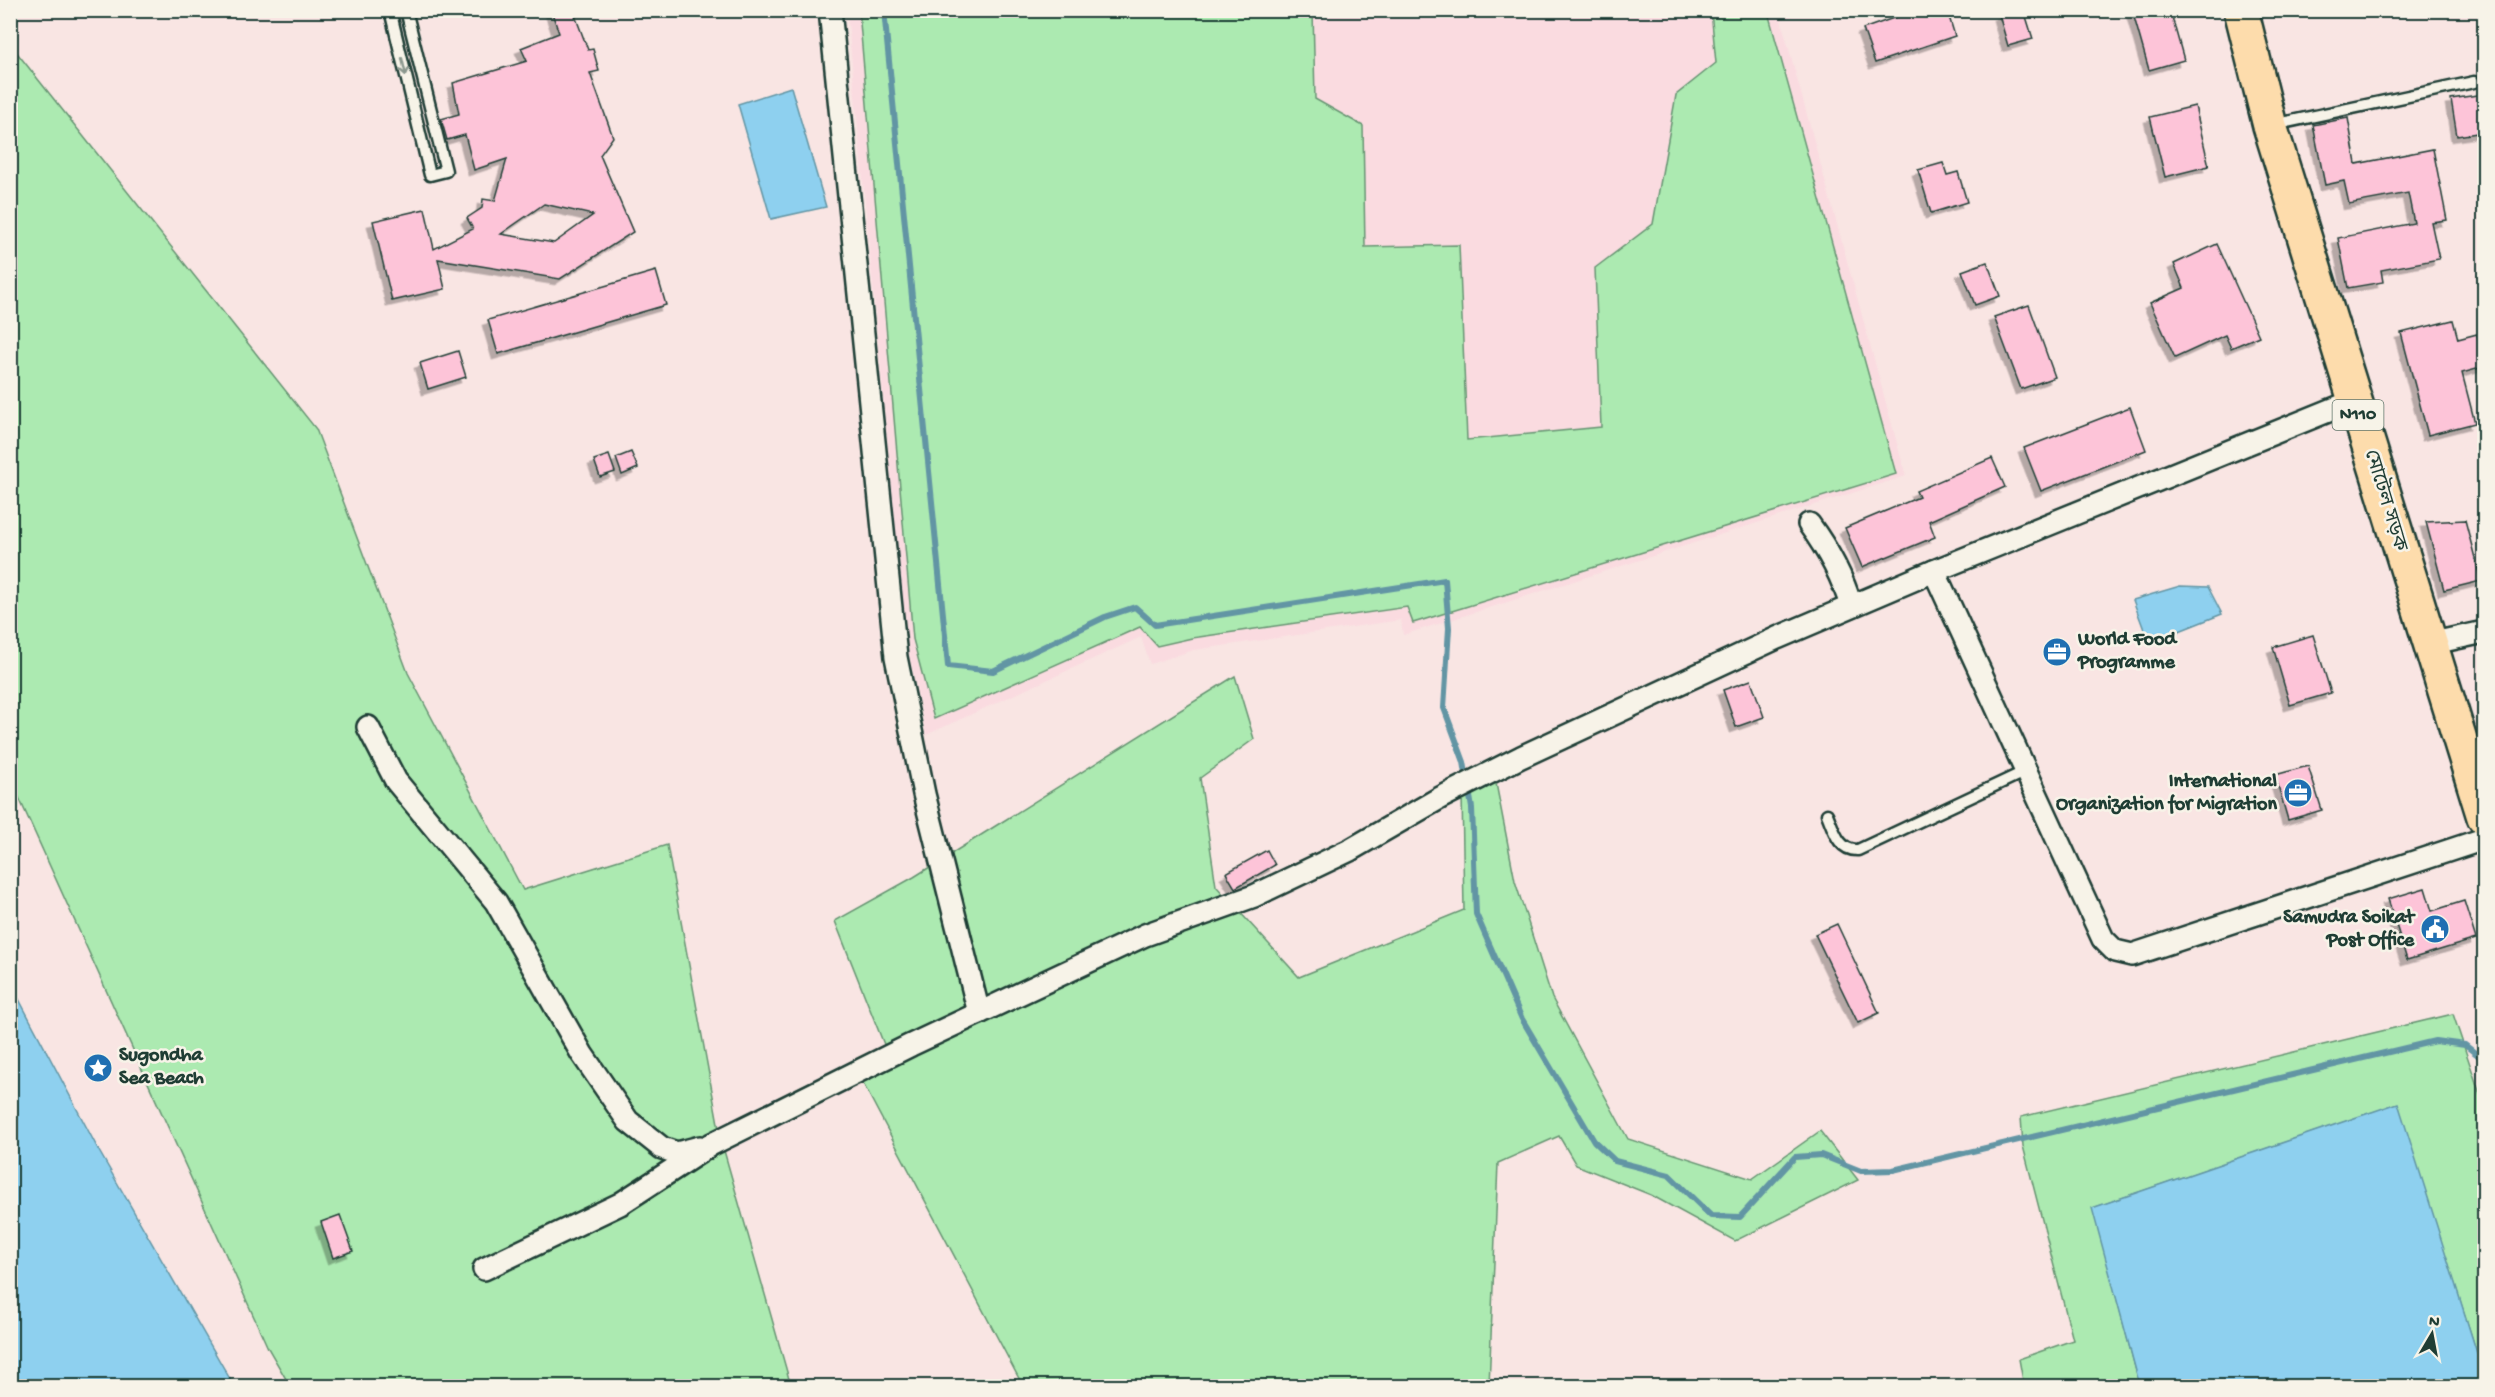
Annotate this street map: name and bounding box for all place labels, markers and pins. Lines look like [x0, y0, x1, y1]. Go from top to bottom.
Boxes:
place label: World Food Programme [2077, 629, 2178, 675]
office icon: World Food Programme [2041, 636, 2073, 668]
place label: International Organization for Migration [2056, 771, 2278, 817]
office icon: International Organization for Migration [2282, 777, 2314, 809]
place label: Samudra Soikat Post Office [2283, 907, 2416, 953]
public building icon: Samudra Soikat Post Office [2419, 913, 2451, 945]
place label: Sugondha Sea Beach [119, 1045, 204, 1091]
place icon: Sugondha Sea Beach [82, 1052, 114, 1084]

